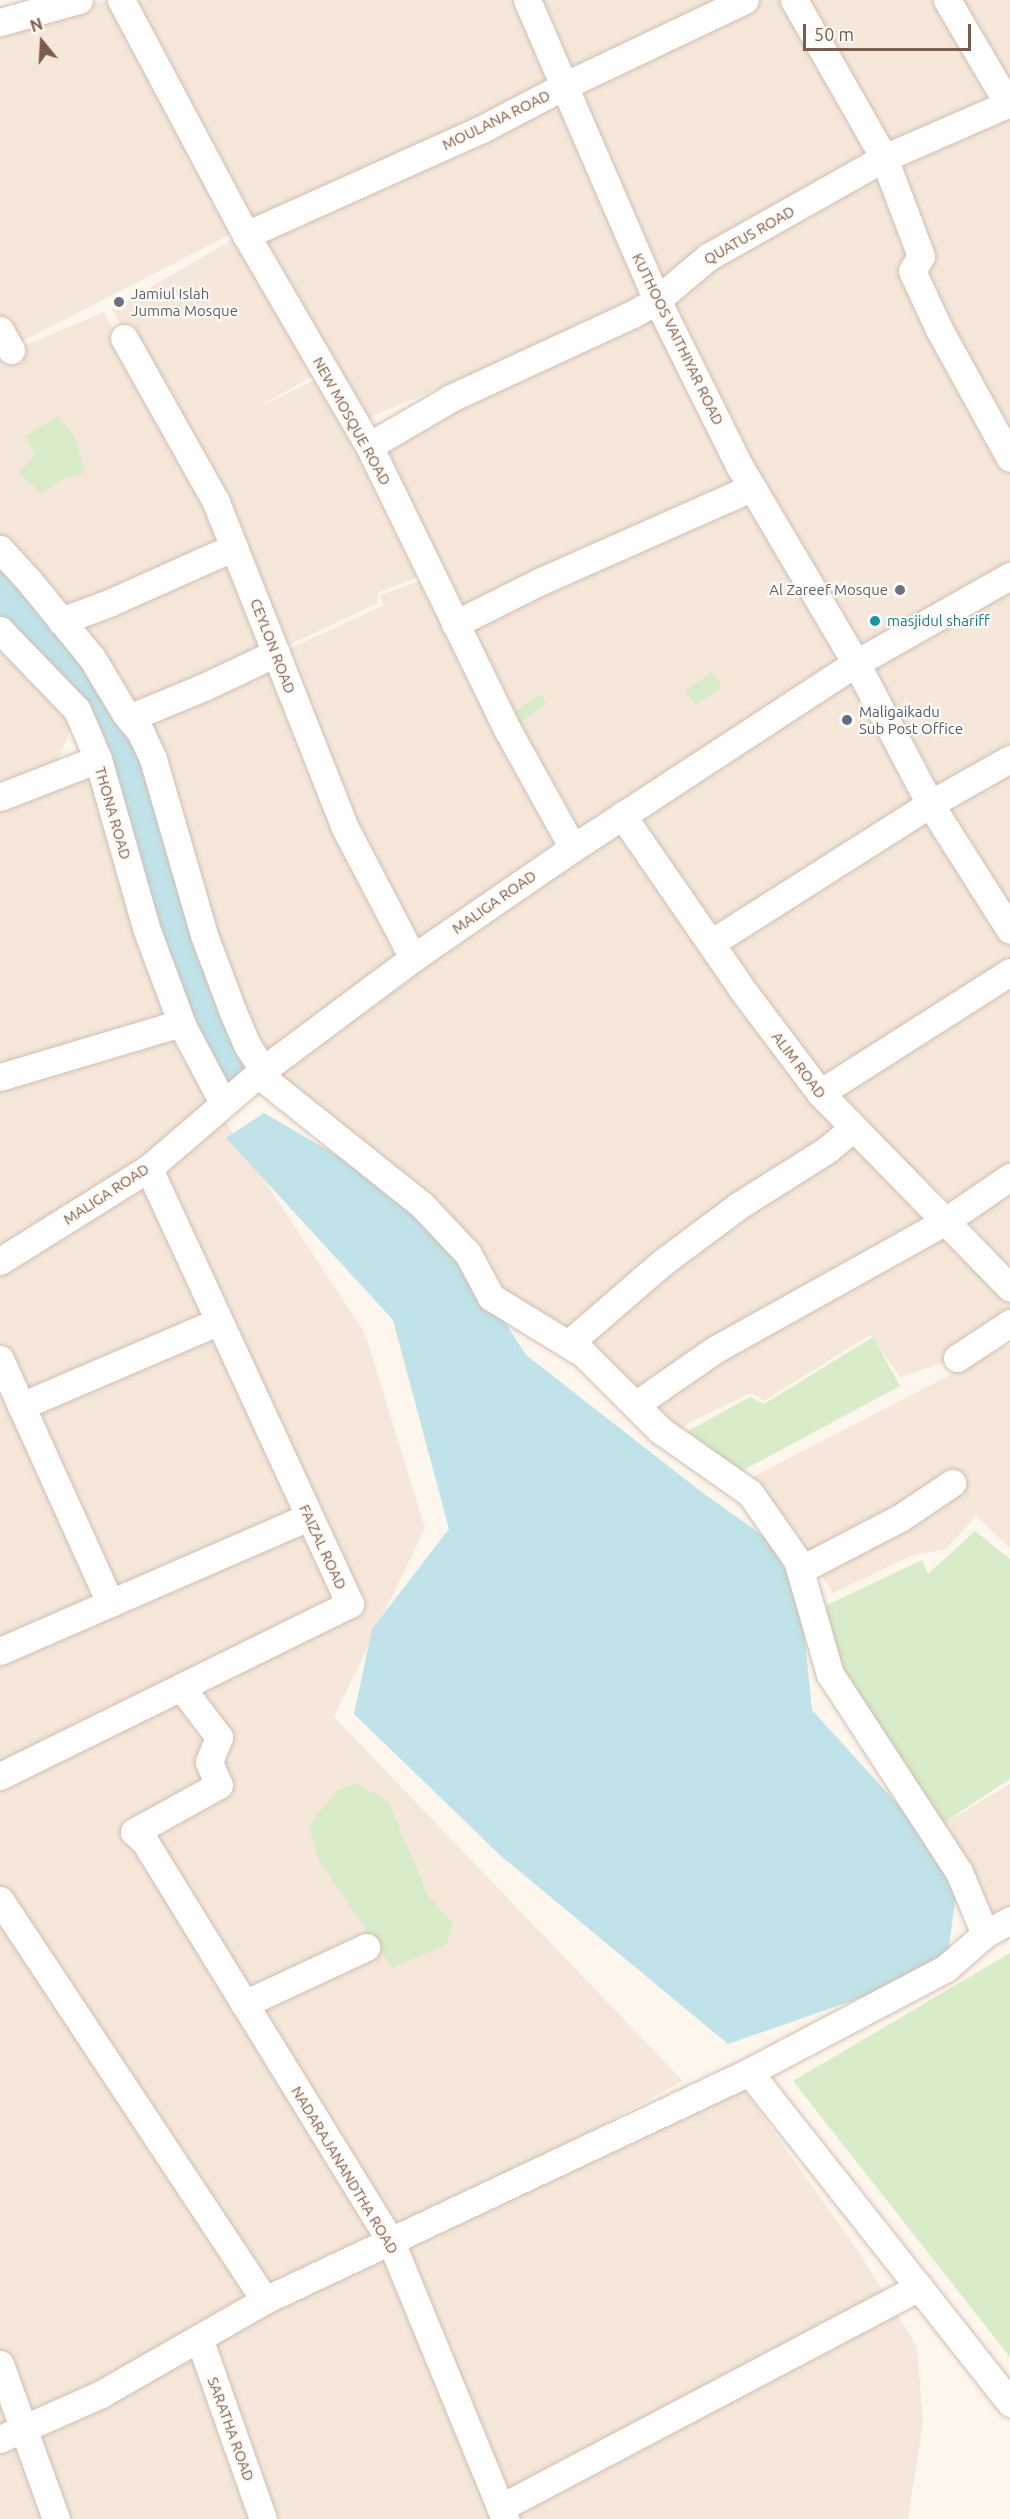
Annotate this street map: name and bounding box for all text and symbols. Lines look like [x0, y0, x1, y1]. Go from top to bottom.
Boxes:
north arrow [12, 12, 72, 72]
scale bar [806, 12, 974, 50]
text: N [28, 14, 45, 35]
text: 50 m [814, 24, 854, 44]
street label: MOULANA ROAD [439, 86, 553, 154]
street label: QUATUS ROAD [700, 202, 798, 268]
street label: KUTHOOS VAITHIYAR ROAD [628, 250, 728, 428]
place label: Jamiul Islah Jumma Mosque [131, 284, 238, 319]
marker: Jamiul Islah Jumma Mosque [112, 295, 126, 309]
street label: NEW MOSQUE ROAD [309, 354, 395, 488]
place label: Al Zareef Mosque [769, 581, 888, 599]
marker: Al Zareef Mosque [893, 583, 907, 597]
street label: CEYLON ROAD [247, 596, 299, 696]
place label: masjidul shariff [887, 612, 990, 630]
marker: masjidul shariff [868, 614, 882, 628]
place label: Maligaikadu Sub Post Office [859, 702, 963, 737]
marker: Maligaikadu Sub Post Office [840, 713, 854, 727]
street label: THONA ROAD [91, 765, 135, 861]
street label: MALIGA ROAD [448, 866, 540, 938]
street label: ALIM ROAD [768, 1028, 830, 1102]
street label: MALIGA ROAD [60, 1160, 152, 1228]
street label: FAIZAL ROAD [295, 1502, 351, 1592]
street label: NADARAJANANDTHA ROAD [288, 2083, 402, 2257]
street label: SARATHA ROAD [204, 2374, 258, 2484]

